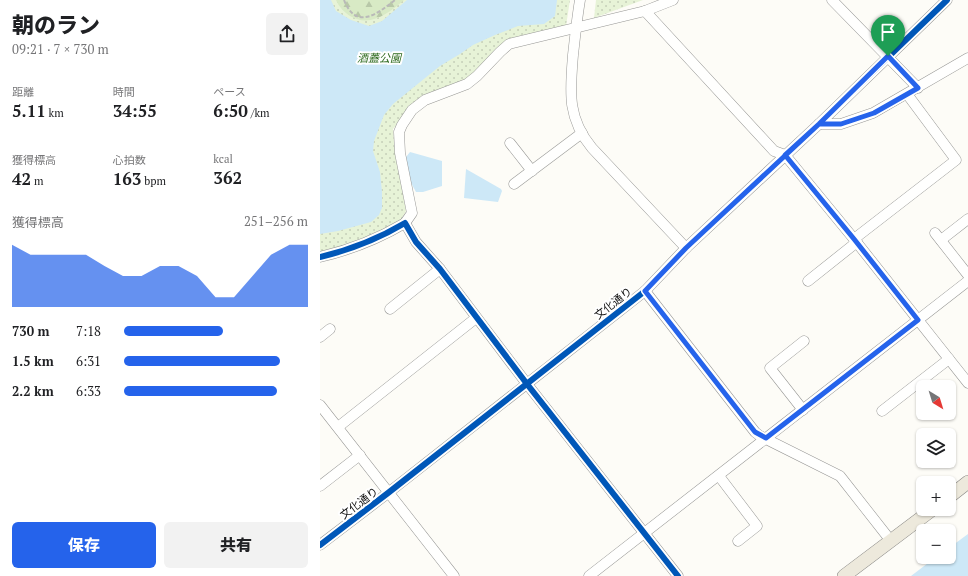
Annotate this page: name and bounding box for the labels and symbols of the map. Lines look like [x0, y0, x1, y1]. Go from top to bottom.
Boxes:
pin [871, 15, 905, 56]
park label: 酒蓋公園 [357, 51, 403, 65]
street label: 文化通り [591, 284, 635, 322]
north arrow [916, 380, 956, 420]
street label: 文化通り [337, 484, 381, 522]

